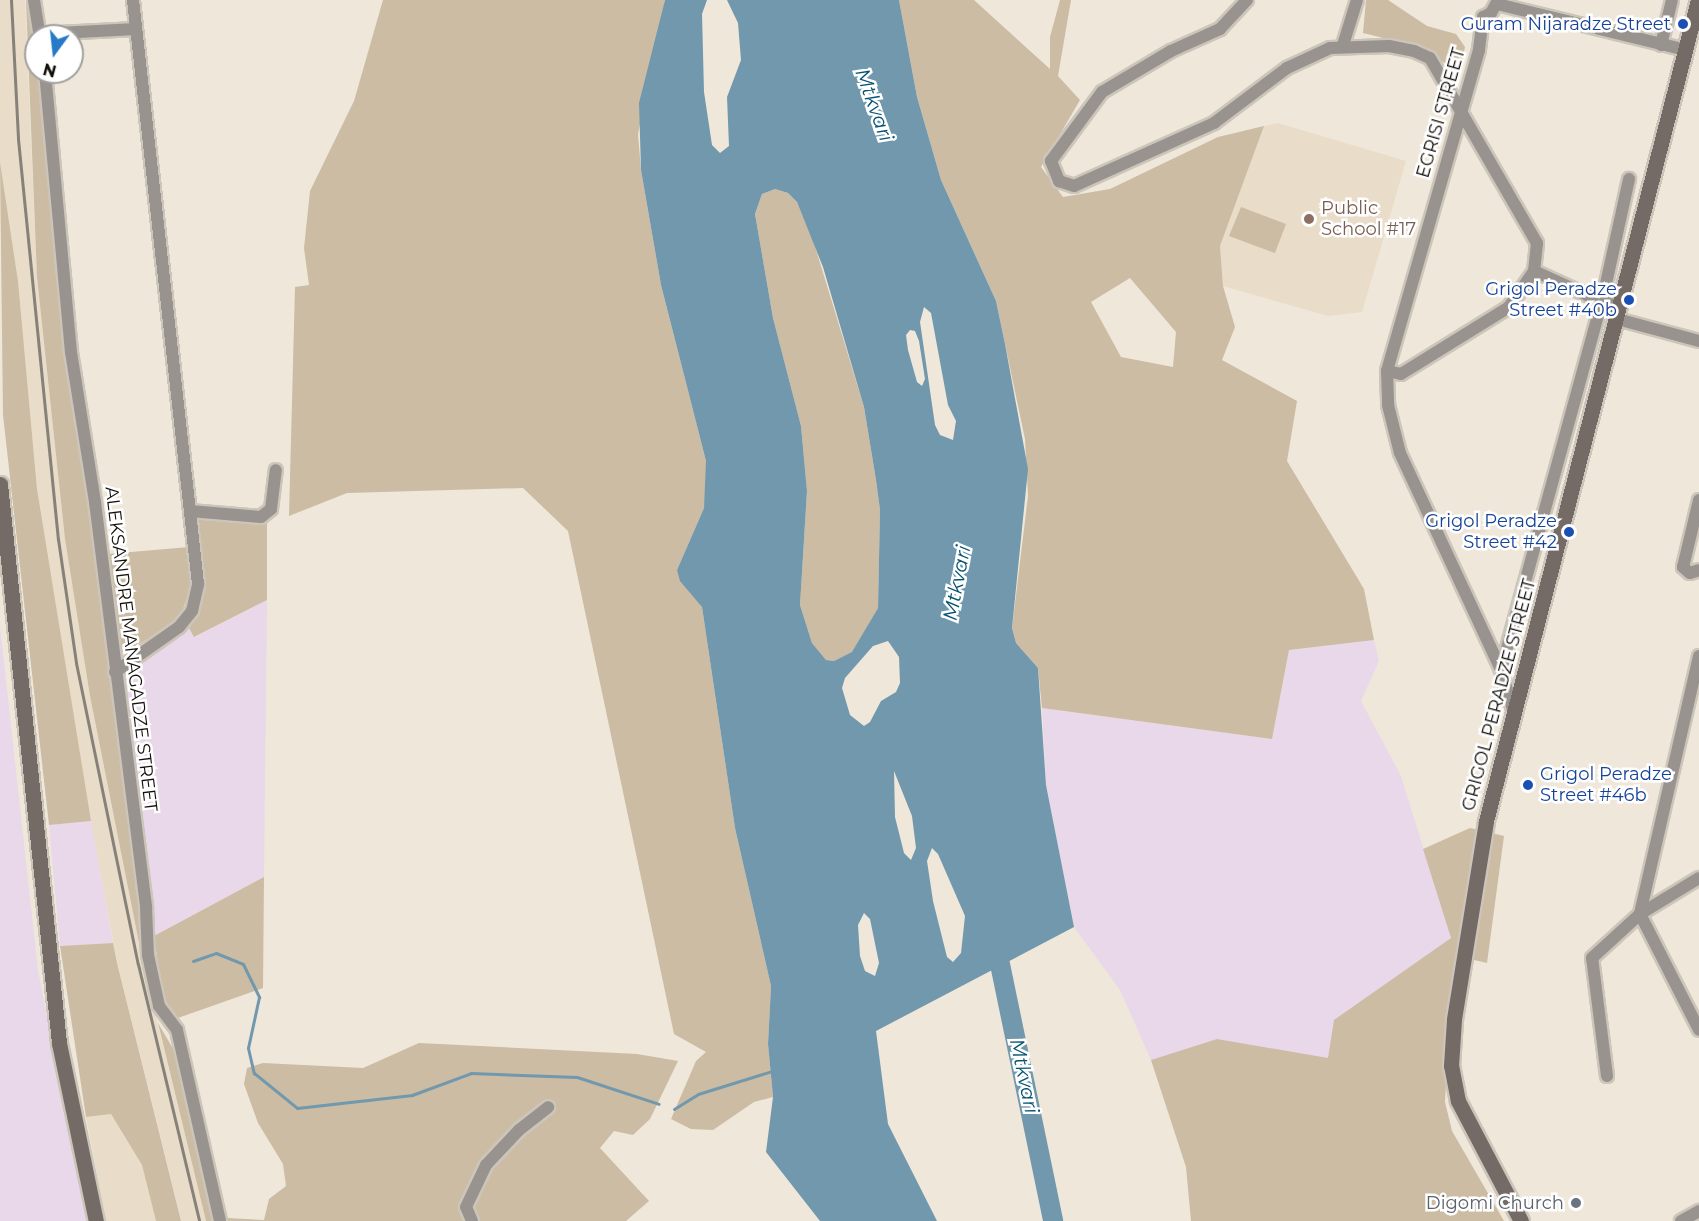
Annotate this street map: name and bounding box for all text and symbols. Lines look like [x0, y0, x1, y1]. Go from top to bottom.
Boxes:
place label: Guram Nijaradze Street [1461, 13, 1671, 35]
marker: Guram Nijaradze Street [1676, 17, 1690, 31]
north arrow [24, 24, 84, 84]
street label: EGRISI STREET [1412, 46, 1470, 180]
text: N [41, 59, 58, 81]
water label: Mtkvari [850, 65, 898, 145]
place label: Public School #17 [1321, 198, 1416, 240]
marker: Public School #17 [1302, 212, 1316, 226]
place label: Grigol Peradze Street #40b [1485, 279, 1617, 322]
marker: Grigol Peradze Street #40b [1622, 293, 1636, 307]
street label: ALEKSANDRE MANAGADZE STREET [100, 485, 162, 813]
place label: Grigol Peradze Street #42 [1425, 511, 1557, 554]
marker: Grigol Peradze Street #42 [1562, 525, 1576, 539]
water label: Mtkvari [938, 543, 976, 623]
street label: GRIGOL PERADZE STREET [1458, 577, 1540, 813]
place label: Grigol Peradze Street #46b [1540, 764, 1672, 806]
marker: Grigol Peradze Street #46b [1521, 778, 1535, 792]
water label: Mtkvari [1004, 1036, 1044, 1116]
place label: Digomi Church [1426, 1192, 1564, 1214]
marker: Digomi Church [1569, 1196, 1583, 1210]

